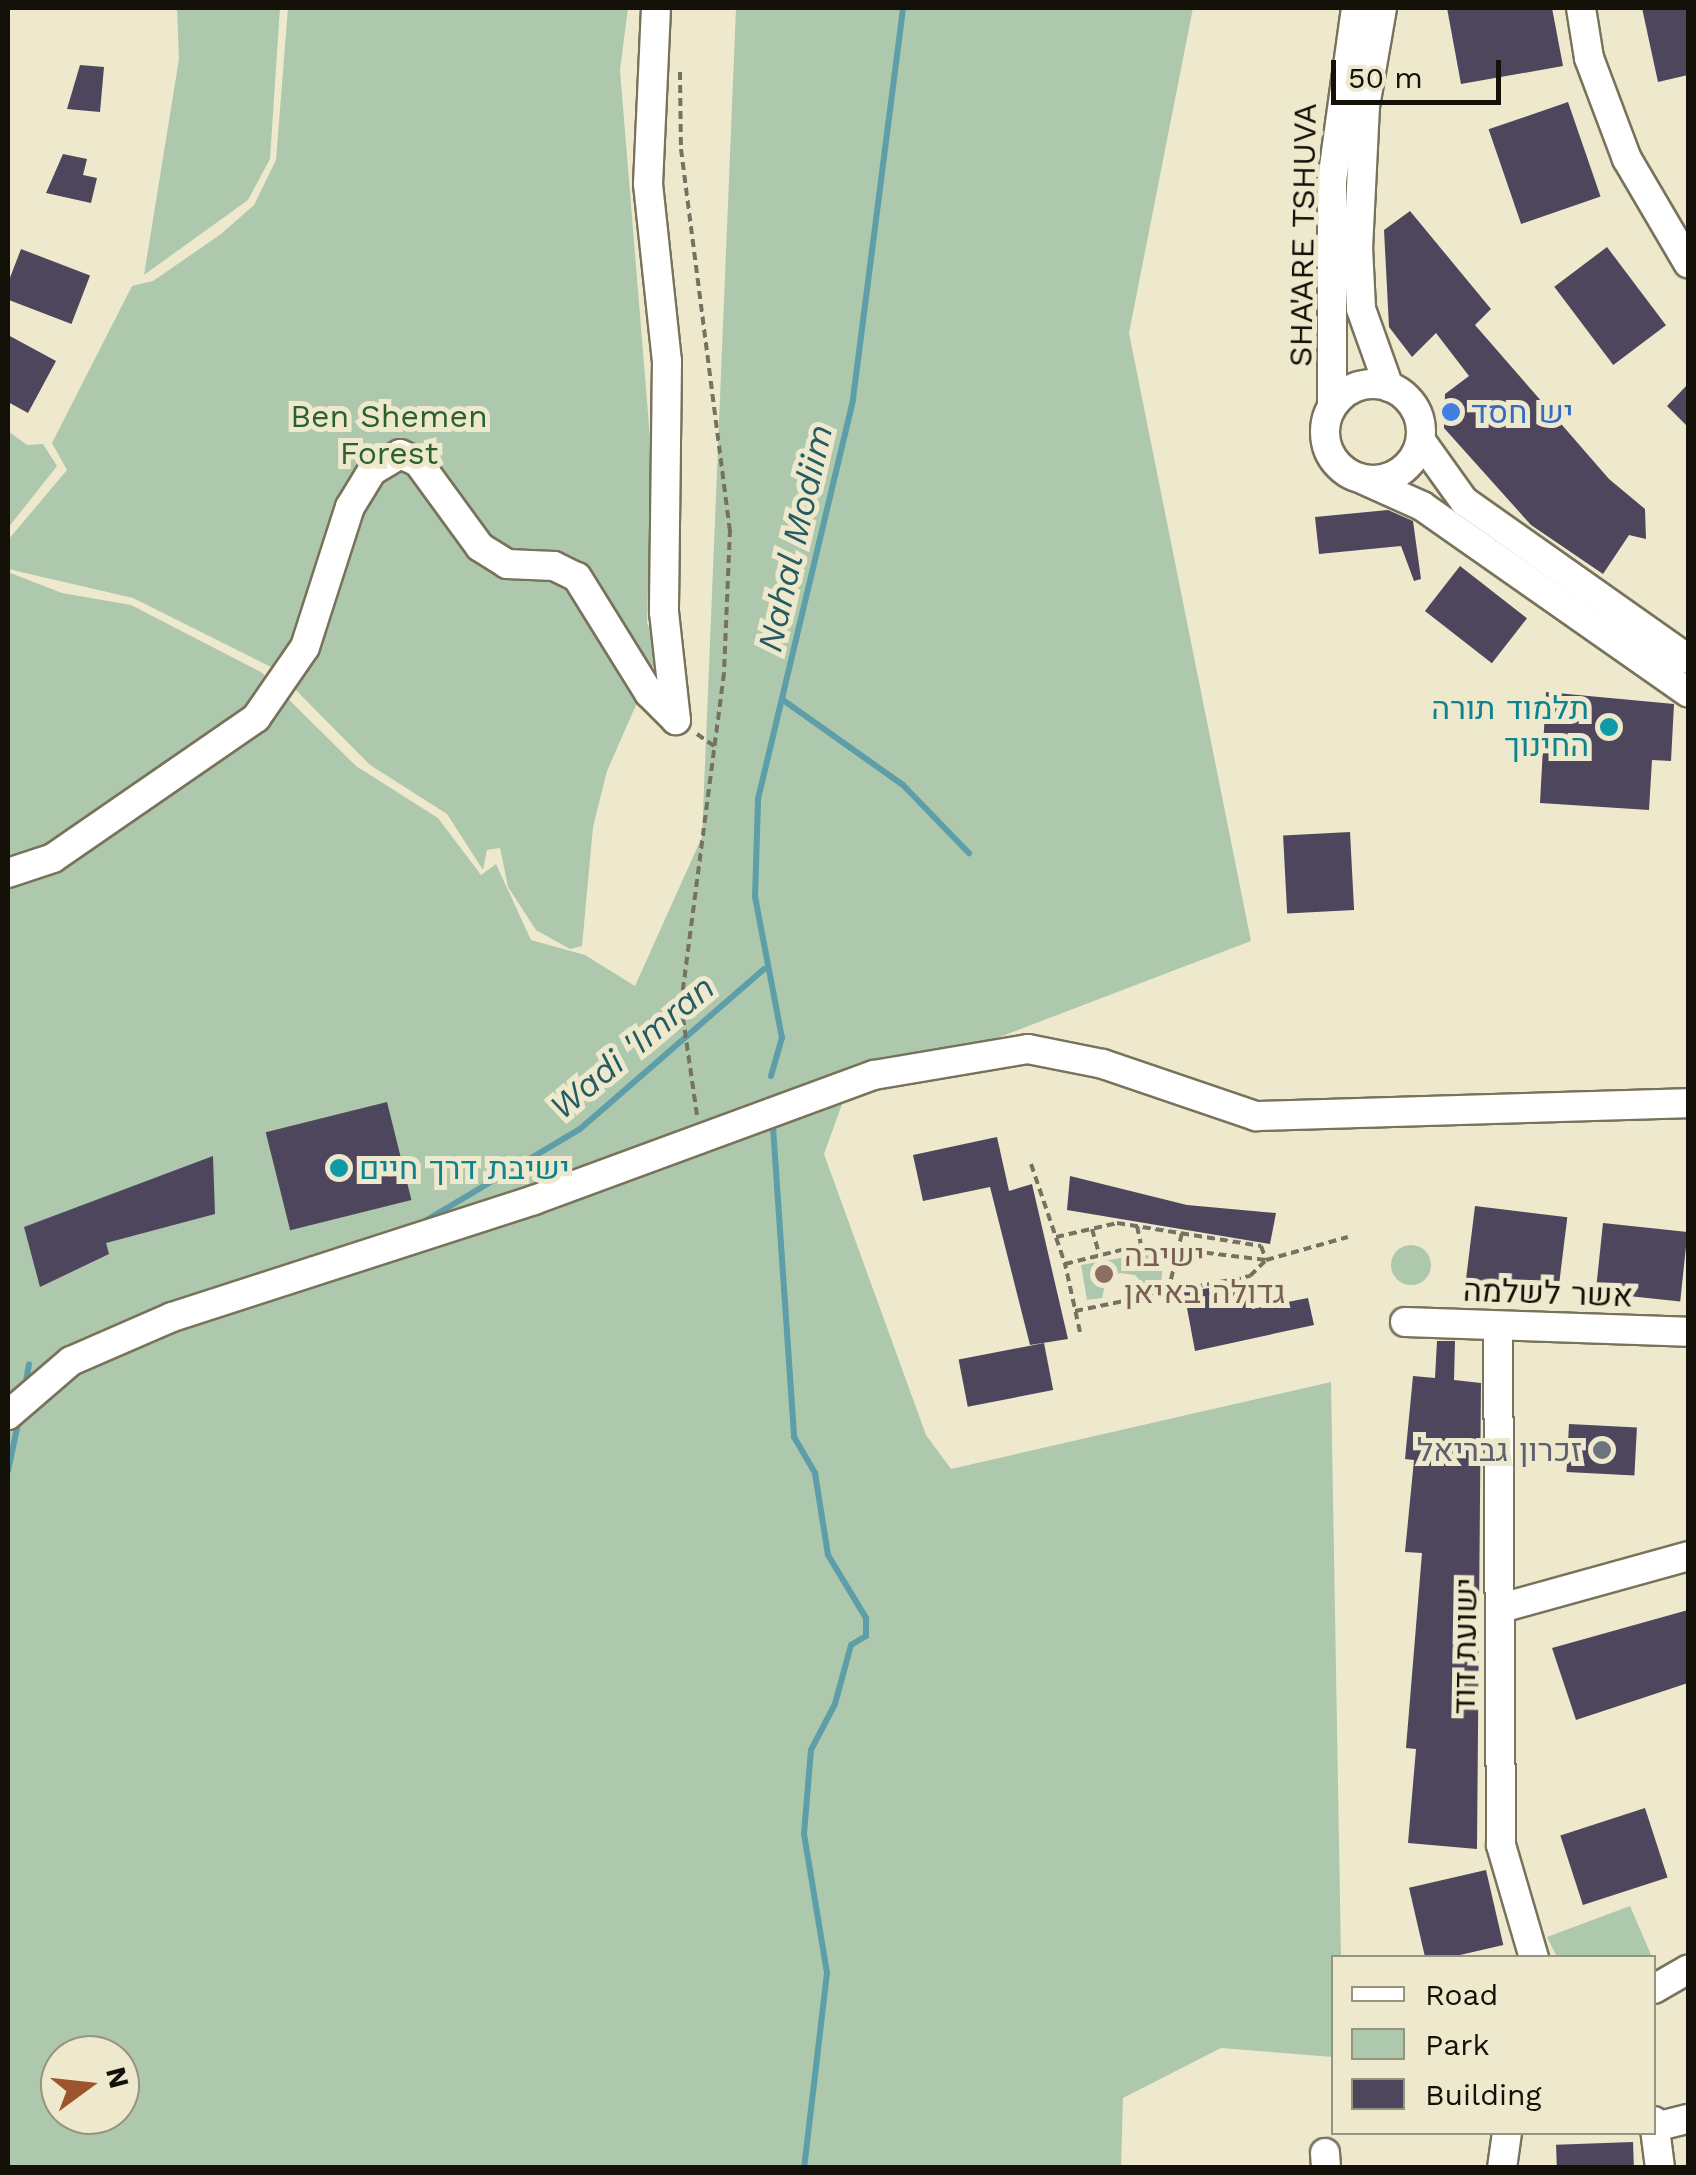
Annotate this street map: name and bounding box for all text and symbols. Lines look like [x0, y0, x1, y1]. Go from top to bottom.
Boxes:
scale bar [1336, 40, 1506, 102]
text: 50 m [1348, 60, 1423, 95]
street label: SHA'ARE TSHUVA [1281, 102, 1325, 368]
place label: יש חסד [1471, 393, 1573, 431]
park label: Ben Shemen Forest [290, 398, 488, 473]
marker: יש חסד [1440, 401, 1462, 423]
water label: Nahal Modiim [748, 420, 842, 656]
place label: תלמוד תורה החינוך [1431, 690, 1589, 765]
marker: תלמוד תורה החינוך [1598, 716, 1620, 738]
water label: Wadi 'Imran [541, 966, 723, 1128]
place label: ישיבת דרך חיים [359, 1149, 570, 1187]
marker: ישיבת דרך חיים [328, 1157, 350, 1179]
place label: ישיבה גדולה באיאן [1124, 1237, 1285, 1312]
marker: ישיבה גדולה באיאן [1093, 1263, 1115, 1285]
street label: אשר לשלמה [1462, 1271, 1634, 1315]
place label: זכרון גבריאל [1417, 1431, 1582, 1469]
marker: זכרון גבריאל [1591, 1439, 1613, 1461]
street label: ישועת דוד [1445, 1577, 1485, 1715]
legend [1331, 1955, 1656, 2135]
text: Road [1425, 1977, 1498, 2012]
text: Park [1425, 2027, 1490, 2062]
north arrow [40, 2035, 140, 2135]
text: N [99, 2063, 136, 2092]
text: Building [1425, 2077, 1542, 2112]

